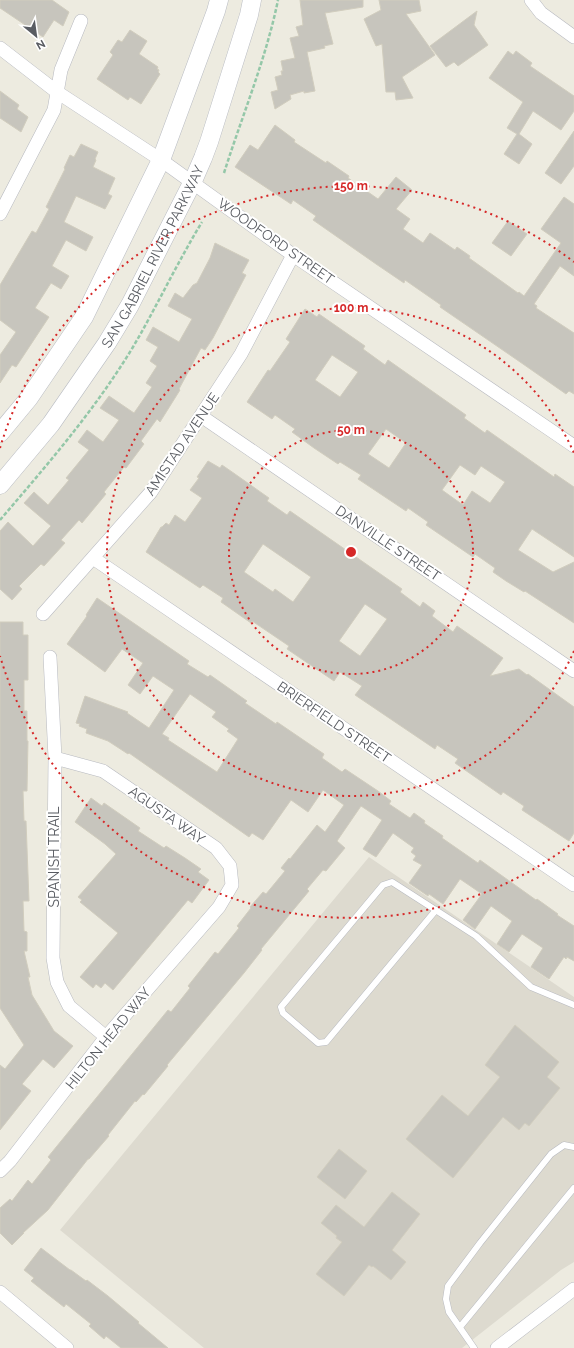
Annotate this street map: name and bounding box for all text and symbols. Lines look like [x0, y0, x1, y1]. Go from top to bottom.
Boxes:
north arrow [16, 16, 56, 56]
text: N [34, 37, 47, 52]
street label: SAN GABRIEL RIVER PARKWAY [98, 163, 207, 351]
text: 150 m [334, 179, 368, 193]
street label: WOODFORD STREET [215, 195, 338, 287]
text: 100 m [334, 301, 368, 315]
street label: AMISTAD AVENUE [142, 390, 222, 498]
text: 50 m [337, 423, 365, 437]
street label: DANVILLE STREET [333, 502, 444, 584]
centre of rings [344, 545, 358, 559]
street label: BRIERFIELD STREET [274, 678, 394, 766]
street label: AGUSTA WAY [126, 783, 208, 847]
street label: SPANISH TRAIL [46, 807, 62, 907]
street label: HILTON HEAD WAY [62, 984, 154, 1092]

